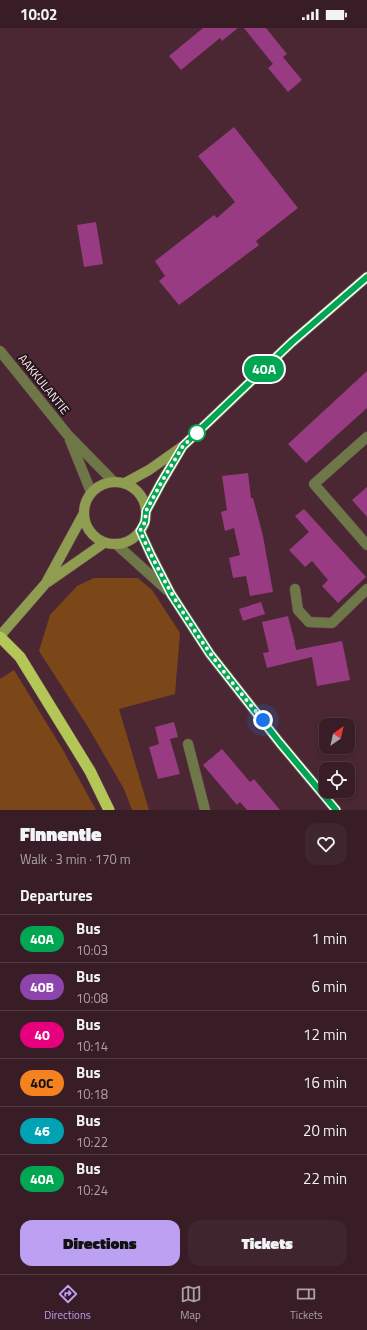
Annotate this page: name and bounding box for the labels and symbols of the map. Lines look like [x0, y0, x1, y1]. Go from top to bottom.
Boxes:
street label: AAKKULANTIE [14, 350, 74, 418]
line badge: 40A [241, 356, 287, 382]
unlabelled marker [188, 424, 206, 442]
your location [253, 710, 273, 730]
north arrow [319, 718, 355, 754]

